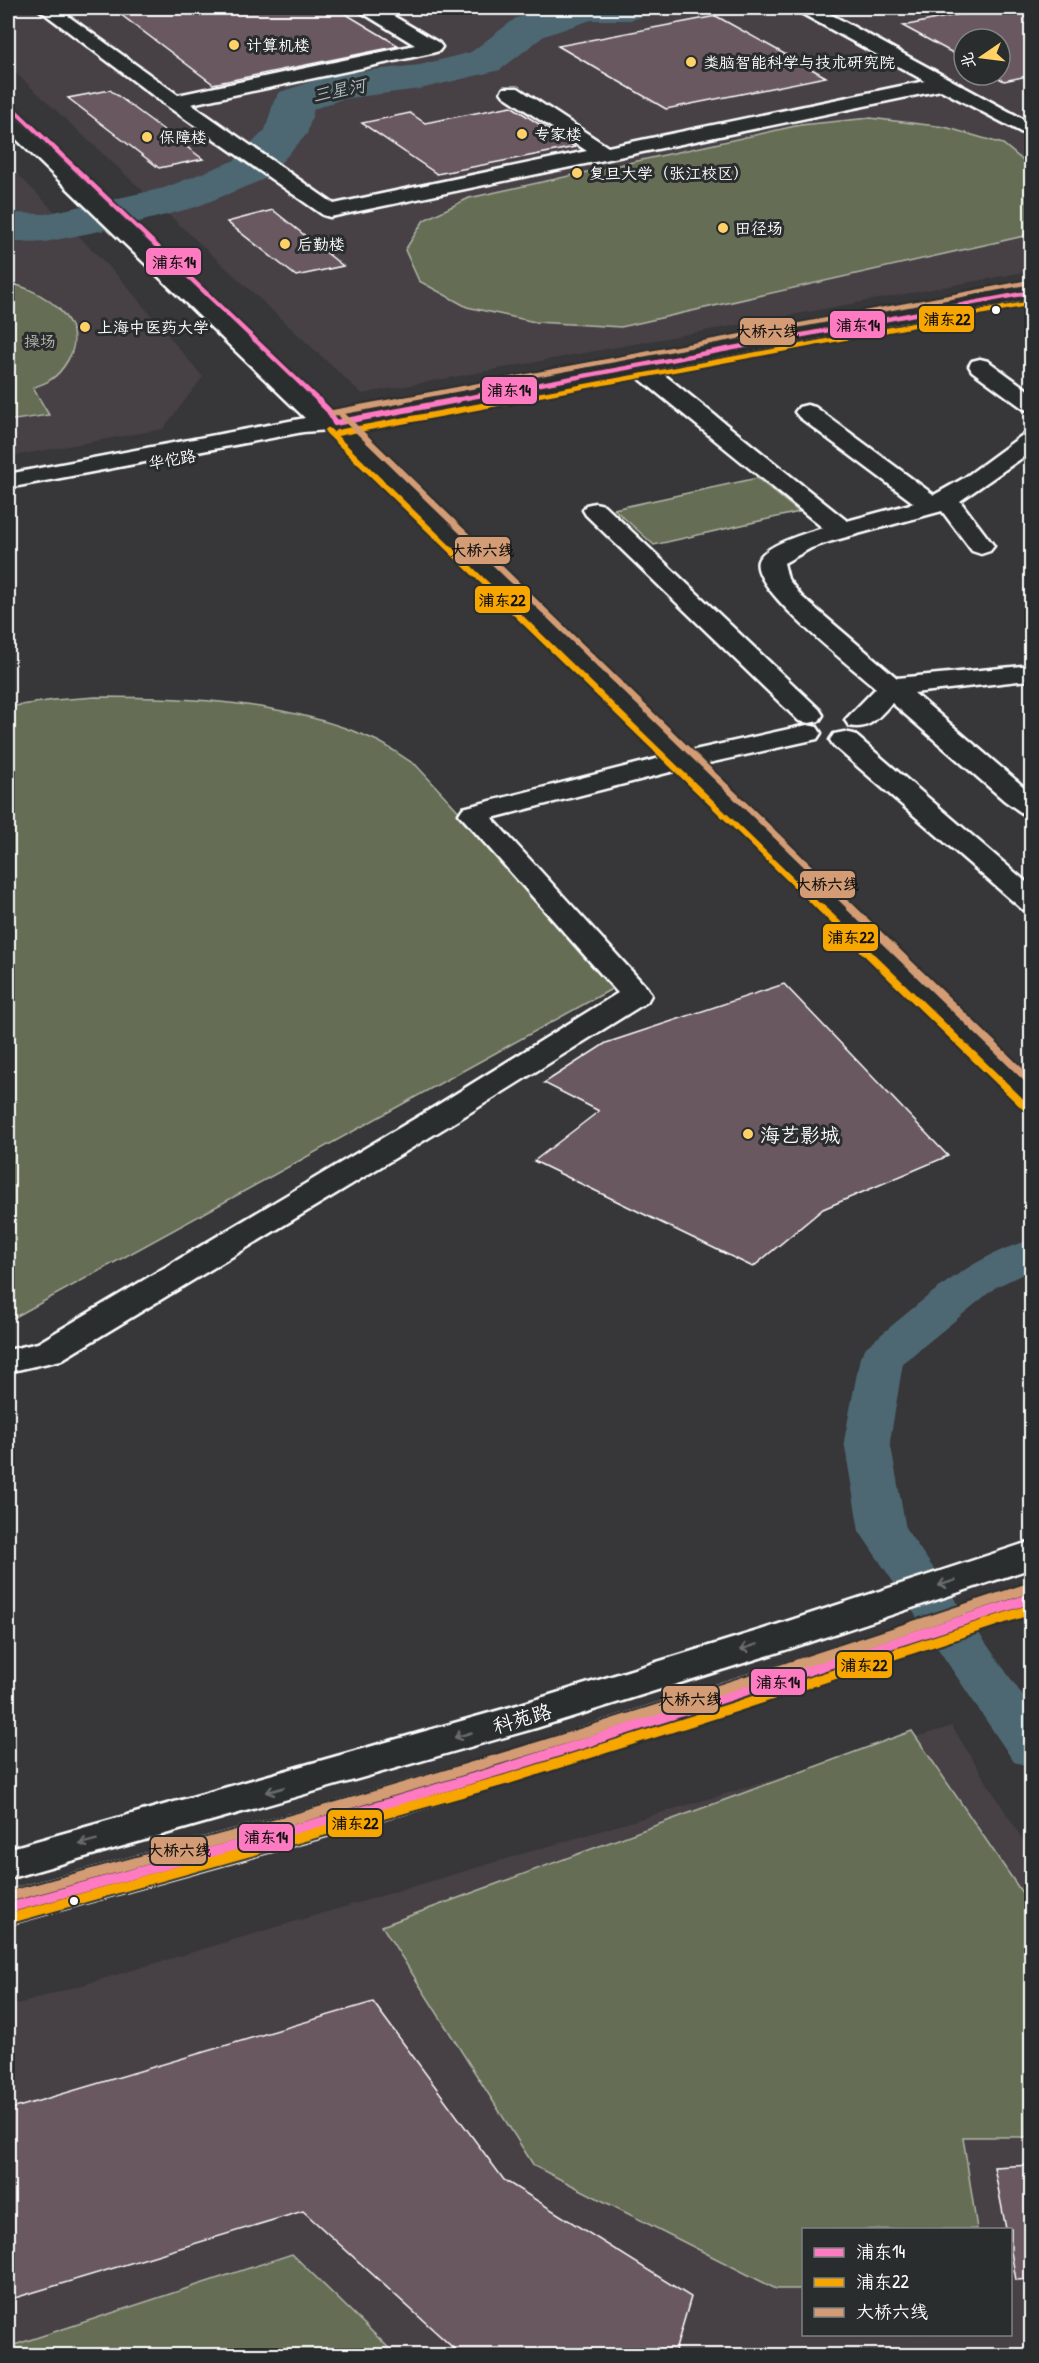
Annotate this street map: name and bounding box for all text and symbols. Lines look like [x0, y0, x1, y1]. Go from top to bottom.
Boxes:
north arrow [952, 27, 1012, 87]
place label: 计算机楼 [246, 34, 310, 56]
marker: 计算机楼 [227, 38, 241, 52]
text: 北 [955, 50, 980, 71]
place label: 类脑智能科学与技术研究院 [703, 51, 895, 73]
marker: 类脑智能科学与技术研究院 [684, 55, 698, 69]
water label: 三星河 [310, 72, 371, 108]
place label: 专家楼 [534, 123, 582, 145]
place label: 保障楼 [159, 126, 207, 148]
marker: 专家楼 [515, 127, 529, 141]
marker: 保障楼 [140, 130, 154, 144]
place label: 复旦大学（张江校区） [589, 162, 749, 184]
marker: 复旦大学（张江校区） [570, 166, 584, 180]
place label: 田径场 [735, 217, 783, 239]
marker: 田径场 [716, 221, 730, 235]
place label: 后勤楼 [297, 233, 345, 255]
marker: 后勤楼 [278, 237, 292, 251]
line badge: 浦东14 [145, 247, 202, 276]
text: 浦东14 [152, 251, 196, 273]
unlabelled marker [990, 304, 1002, 316]
line badge: 浦东22 [918, 305, 975, 333]
text: 浦东22 [924, 308, 971, 330]
line badge: 浦东14 [829, 310, 886, 339]
text: 浦东14 [836, 314, 880, 336]
place label: 上海中医药大学 [97, 316, 209, 338]
line badge: 大桥六线 [739, 317, 796, 346]
marker: 上海中医药大学 [78, 320, 92, 334]
text: 大桥六线 [735, 320, 799, 342]
park label: 操场 [24, 330, 56, 352]
line badge: 浦东14 [481, 376, 538, 405]
text: 浦东14 [487, 379, 531, 401]
street label: 华佗路 [146, 444, 198, 474]
line badge: 大桥六线 [454, 536, 511, 565]
text: 大桥六线 [450, 539, 514, 561]
line badge: 浦东22 [474, 585, 531, 614]
text: 浦东22 [479, 589, 526, 611]
line badge: 大桥六线 [799, 870, 856, 899]
text: 大桥六线 [795, 873, 859, 895]
line badge: 浦东22 [822, 923, 879, 952]
text: 浦东22 [828, 926, 875, 948]
place label: 海艺影城 [760, 1121, 840, 1148]
marker: 海艺影城 [741, 1127, 755, 1141]
one-way arrow [938, 1578, 957, 1589]
one-way arrow [740, 1642, 759, 1653]
line badge: 浦东22 [836, 1651, 893, 1679]
text: 浦东22 [841, 1654, 888, 1676]
line badge: 浦东14 [750, 1668, 806, 1696]
text: 浦东14 [756, 1671, 800, 1693]
line badge: 大桥六线 [662, 1685, 719, 1714]
text: 大桥六线 [658, 1688, 722, 1710]
street label: 科苑路 [489, 1696, 556, 1739]
one-way arrow [454, 1730, 473, 1741]
one-way arrow [266, 1785, 285, 1796]
line badge: 浦东22 [327, 1809, 383, 1838]
text: 浦东22 [332, 1812, 379, 1834]
line badge: 浦东14 [238, 1823, 294, 1852]
text: 浦东14 [244, 1826, 288, 1848]
line badge: 大桥六线 [150, 1836, 207, 1865]
one-way arrow [78, 1837, 97, 1848]
text: 大桥六线 [147, 1839, 211, 1861]
unlabelled marker [68, 1895, 80, 1907]
legend [802, 2228, 1012, 2336]
text: 浦东14 [856, 2239, 906, 2264]
text: 浦东22 [856, 2269, 909, 2294]
text: 大桥六线 [856, 2299, 928, 2324]

